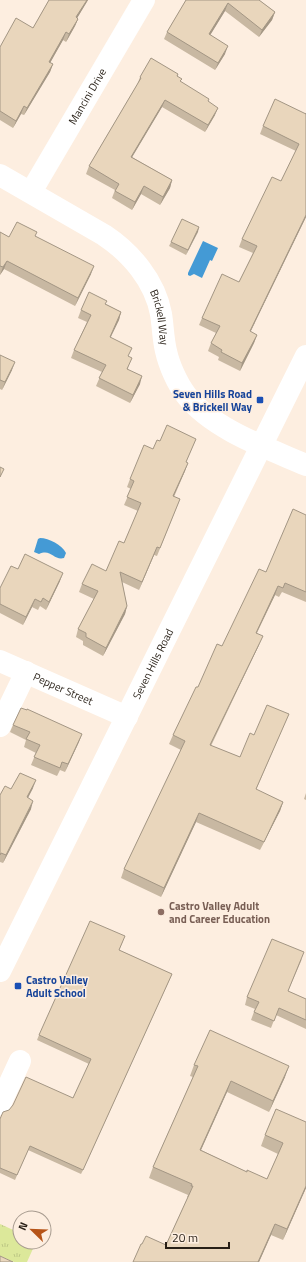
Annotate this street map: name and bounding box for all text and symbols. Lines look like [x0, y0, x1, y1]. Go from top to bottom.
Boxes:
street label: Mancini Drive [64, 65, 110, 127]
street label: Brickell Way [146, 287, 173, 347]
place label: Seven Hills Road & Brickell Way [173, 386, 252, 415]
marker: Seven Hills Road & Brickell Way [255, 395, 265, 405]
street label: Seven Hills Road [129, 626, 177, 702]
street label: Pepper Street [31, 669, 96, 709]
place label: Castro Valley Adult and Career Education [169, 898, 270, 927]
marker: Castro Valley Adult and Career Education [156, 907, 166, 917]
place label: Castro Valley Adult School [26, 972, 89, 1001]
marker: Castro Valley Adult School [13, 981, 23, 991]
north arrow [12, 1210, 52, 1250]
text: N [14, 1219, 32, 1233]
scale bar [166, 1224, 229, 1250]
text: 20 m [172, 1228, 198, 1247]

